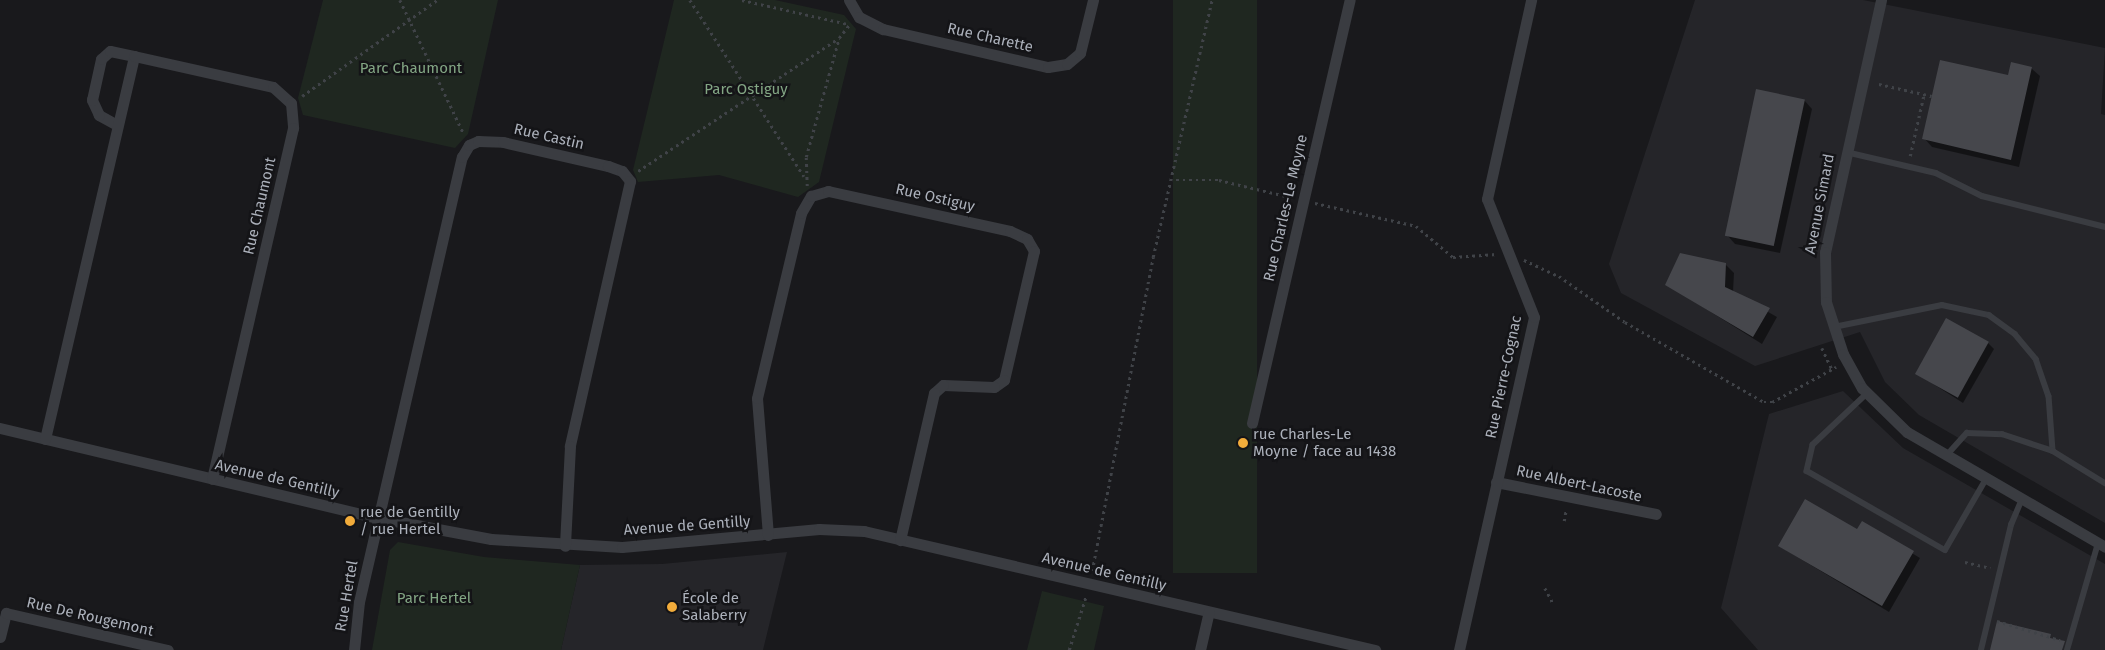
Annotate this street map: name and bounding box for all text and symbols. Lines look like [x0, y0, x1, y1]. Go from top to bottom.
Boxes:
street label: Rue Charette [945, 19, 1035, 57]
park label: Parc Chaumont [360, 60, 462, 78]
park label: Parc Ostiguy [704, 81, 788, 99]
street label: Rue Castin [512, 120, 586, 154]
street label: Rue Charles-Le Moyne [1260, 133, 1312, 283]
street label: Avenue Simard [1801, 152, 1839, 256]
street label: Rue Chaumont [240, 155, 280, 257]
street label: Rue Ostiguy [894, 180, 976, 216]
street label: Rue Pierre-Cognac [1482, 314, 1526, 440]
place label: rue Charles-Le Moyne / face au 1438 [1253, 425, 1396, 460]
marker: rue Charles-Le Moyne / face au 1438 [1237, 437, 1249, 449]
street label: Avenue de Gentilly [213, 456, 341, 502]
street label: Rue Albert-Lacoste [1514, 462, 1644, 506]
place label: rue de Gentilly / rue Hertel [360, 503, 460, 538]
street label: Avenue de Gentilly [623, 513, 751, 539]
marker: rue de Gentilly / rue Hertel [344, 515, 356, 527]
street label: Avenue de Gentilly [1040, 549, 1168, 595]
street label: Rue Hertel [332, 559, 362, 633]
place label: École de Salaberry [682, 589, 747, 624]
park label: Parc Hertel [397, 590, 471, 608]
street label: Rue De Rougemont [25, 594, 155, 640]
marker: École de Salaberry [666, 601, 678, 613]

